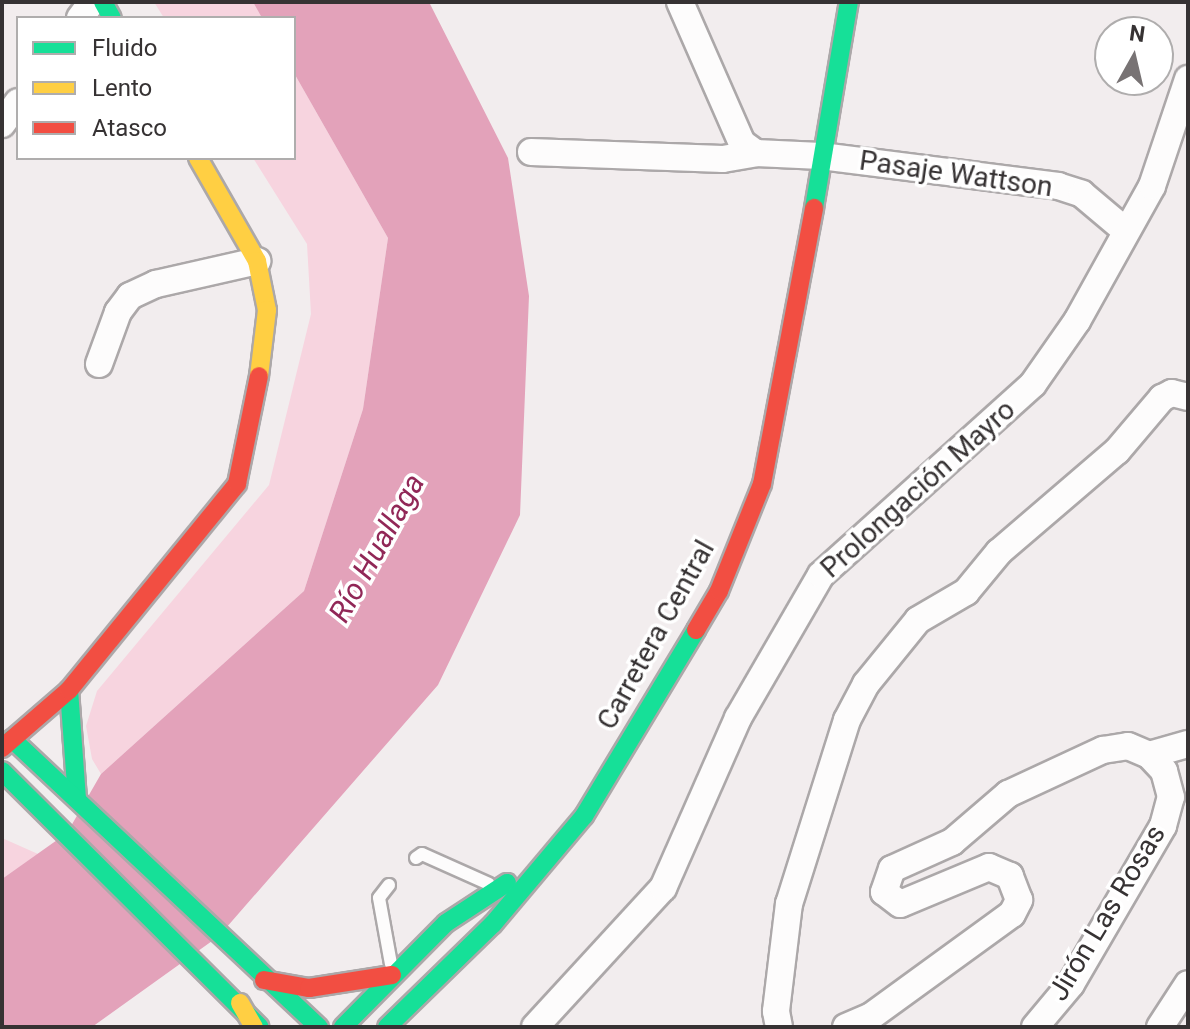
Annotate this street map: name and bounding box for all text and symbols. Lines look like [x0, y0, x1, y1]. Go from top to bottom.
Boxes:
legend [16, 16, 296, 160]
north arrow [1094, 16, 1174, 96]
text: N [1128, 20, 1147, 47]
text: Fluido [92, 34, 157, 62]
text: Lento [92, 74, 152, 102]
text: Atasco [92, 114, 167, 142]
street label: Pasaje Wattson [857, 144, 1055, 204]
street label: Prolongación Mayro [814, 393, 1022, 585]
water label: Río Huallaga [322, 468, 432, 628]
street label: Carretera Central [590, 535, 722, 735]
street label: Jirón Las Rosas [1041, 819, 1173, 1007]

